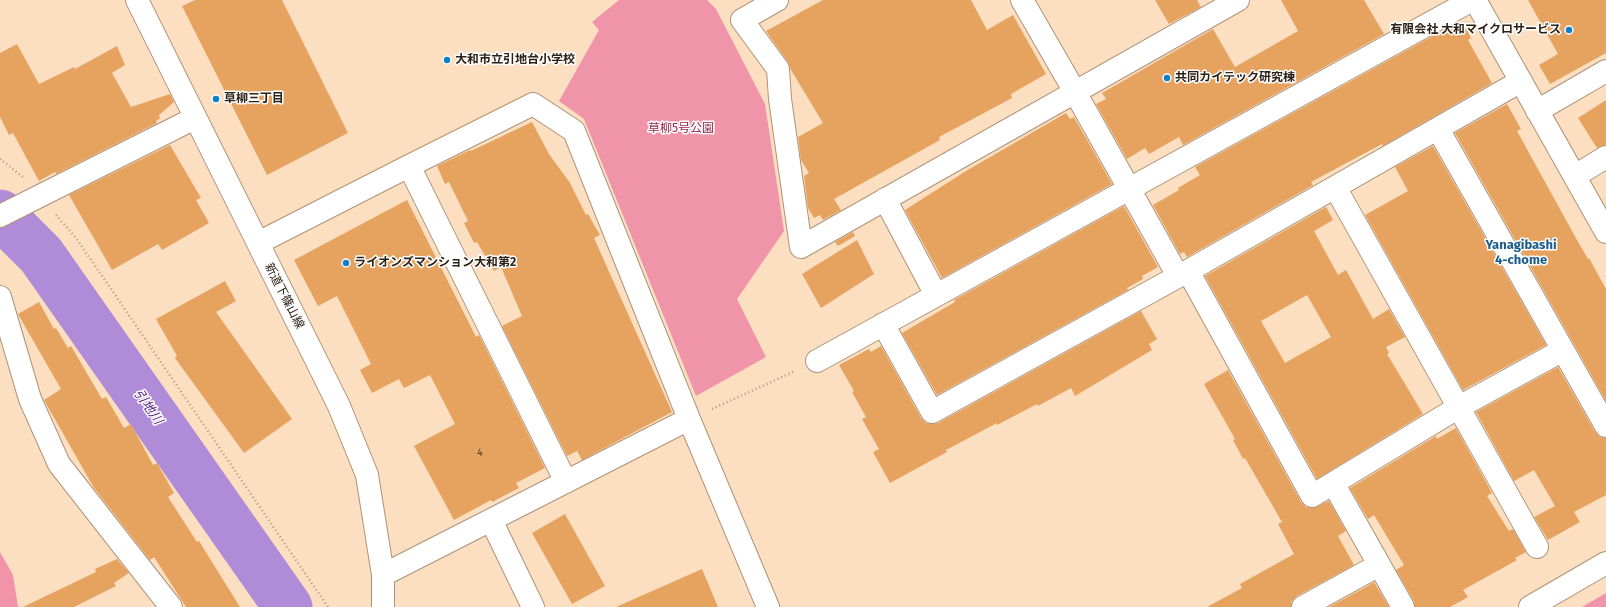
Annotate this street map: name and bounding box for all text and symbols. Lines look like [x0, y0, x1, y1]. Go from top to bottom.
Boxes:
place label: 有限会社 大和マイクロサービス [1390, 23, 1561, 37]
marker: 有限会社 大和マイクロサービス [1564, 25, 1574, 35]
place label: 大和市立引地台小学校 [455, 53, 575, 67]
marker: 大和市立引地台小学校 [442, 55, 452, 65]
place label: 共同カイテック研究棟 [1175, 71, 1295, 85]
marker: 共同カイテック研究棟 [1162, 73, 1172, 83]
place label: 草柳三丁目 [224, 92, 284, 106]
marker: 草柳三丁目 [211, 94, 221, 104]
park label: 草柳5号公園 [648, 122, 714, 136]
district label: Yanagibashi 4-chome [1485, 237, 1557, 268]
place label: ライオンズマンション大和第2 [354, 256, 516, 270]
marker: ライオンズマンション大和第2 [341, 258, 351, 268]
street label: 新道下篠山線 [261, 261, 307, 331]
water label: 引地川 [130, 387, 166, 427]
house number: 4 [477, 447, 483, 459]

